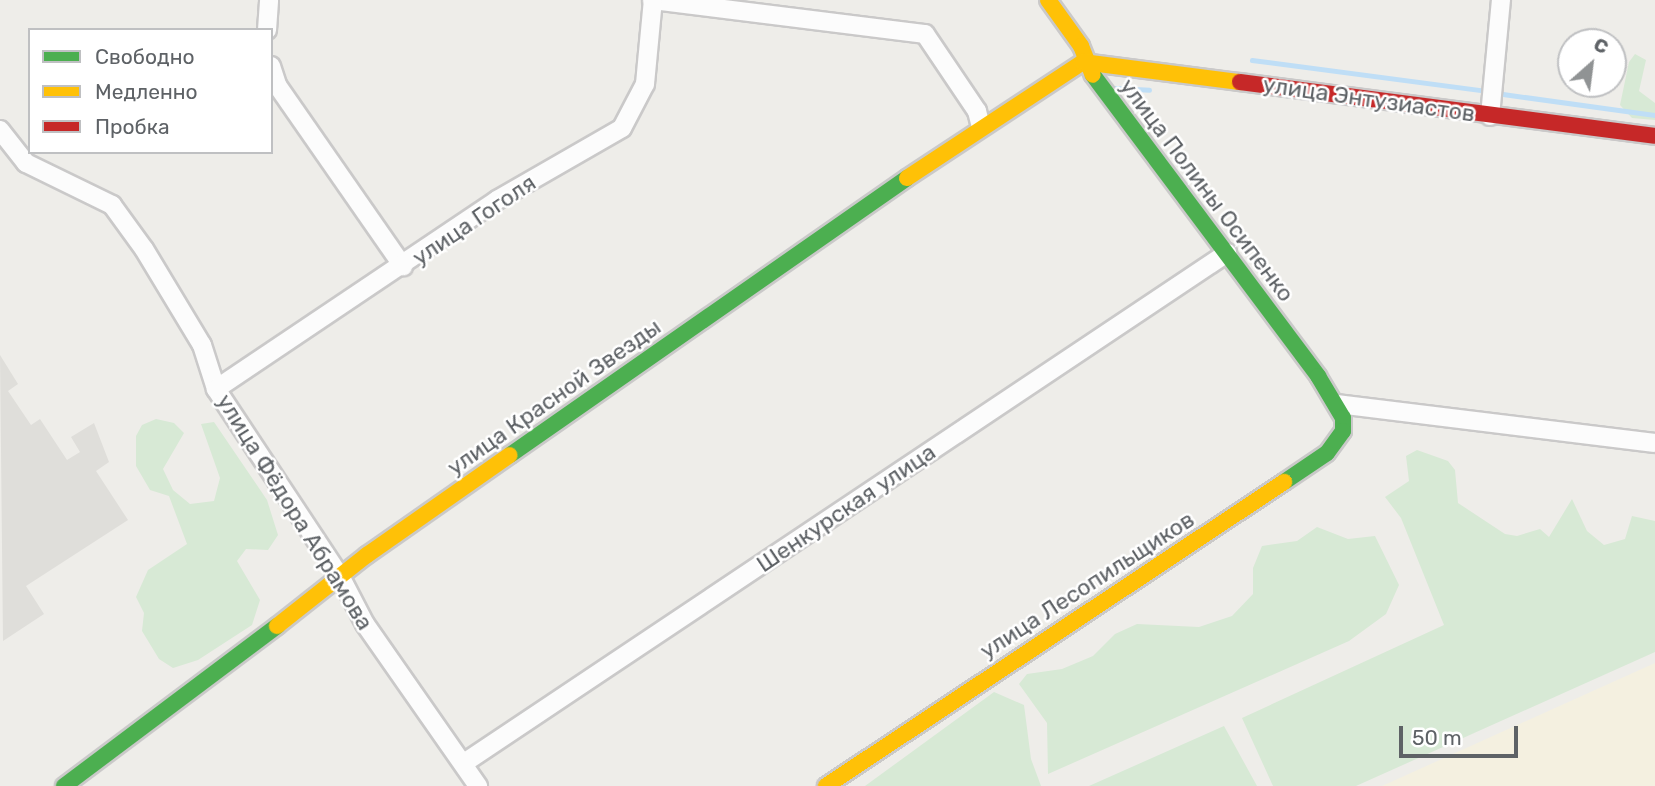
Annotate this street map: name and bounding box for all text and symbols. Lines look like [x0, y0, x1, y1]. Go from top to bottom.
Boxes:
legend [28, 28, 273, 154]
north arrow [1557, 28, 1627, 98]
text: С [1590, 32, 1612, 59]
text: Свободно [95, 44, 195, 69]
street label: улица Энтузиастов [1261, 70, 1477, 128]
street label: улица Полины Осипенко [1114, 73, 1300, 307]
text: Медленно [95, 79, 198, 104]
text: Пробка [95, 114, 170, 139]
street label: улица Гоголя [407, 169, 541, 271]
street label: улица Красной Звезды [442, 313, 666, 481]
street label: улица Фёдора Абрамова [211, 389, 379, 635]
street label: Шенкурская улица [751, 438, 941, 578]
street label: улица Лесопильщиков [975, 505, 1199, 665]
scale bar [1403, 712, 1522, 756]
text: 50 m [1412, 725, 1462, 750]

